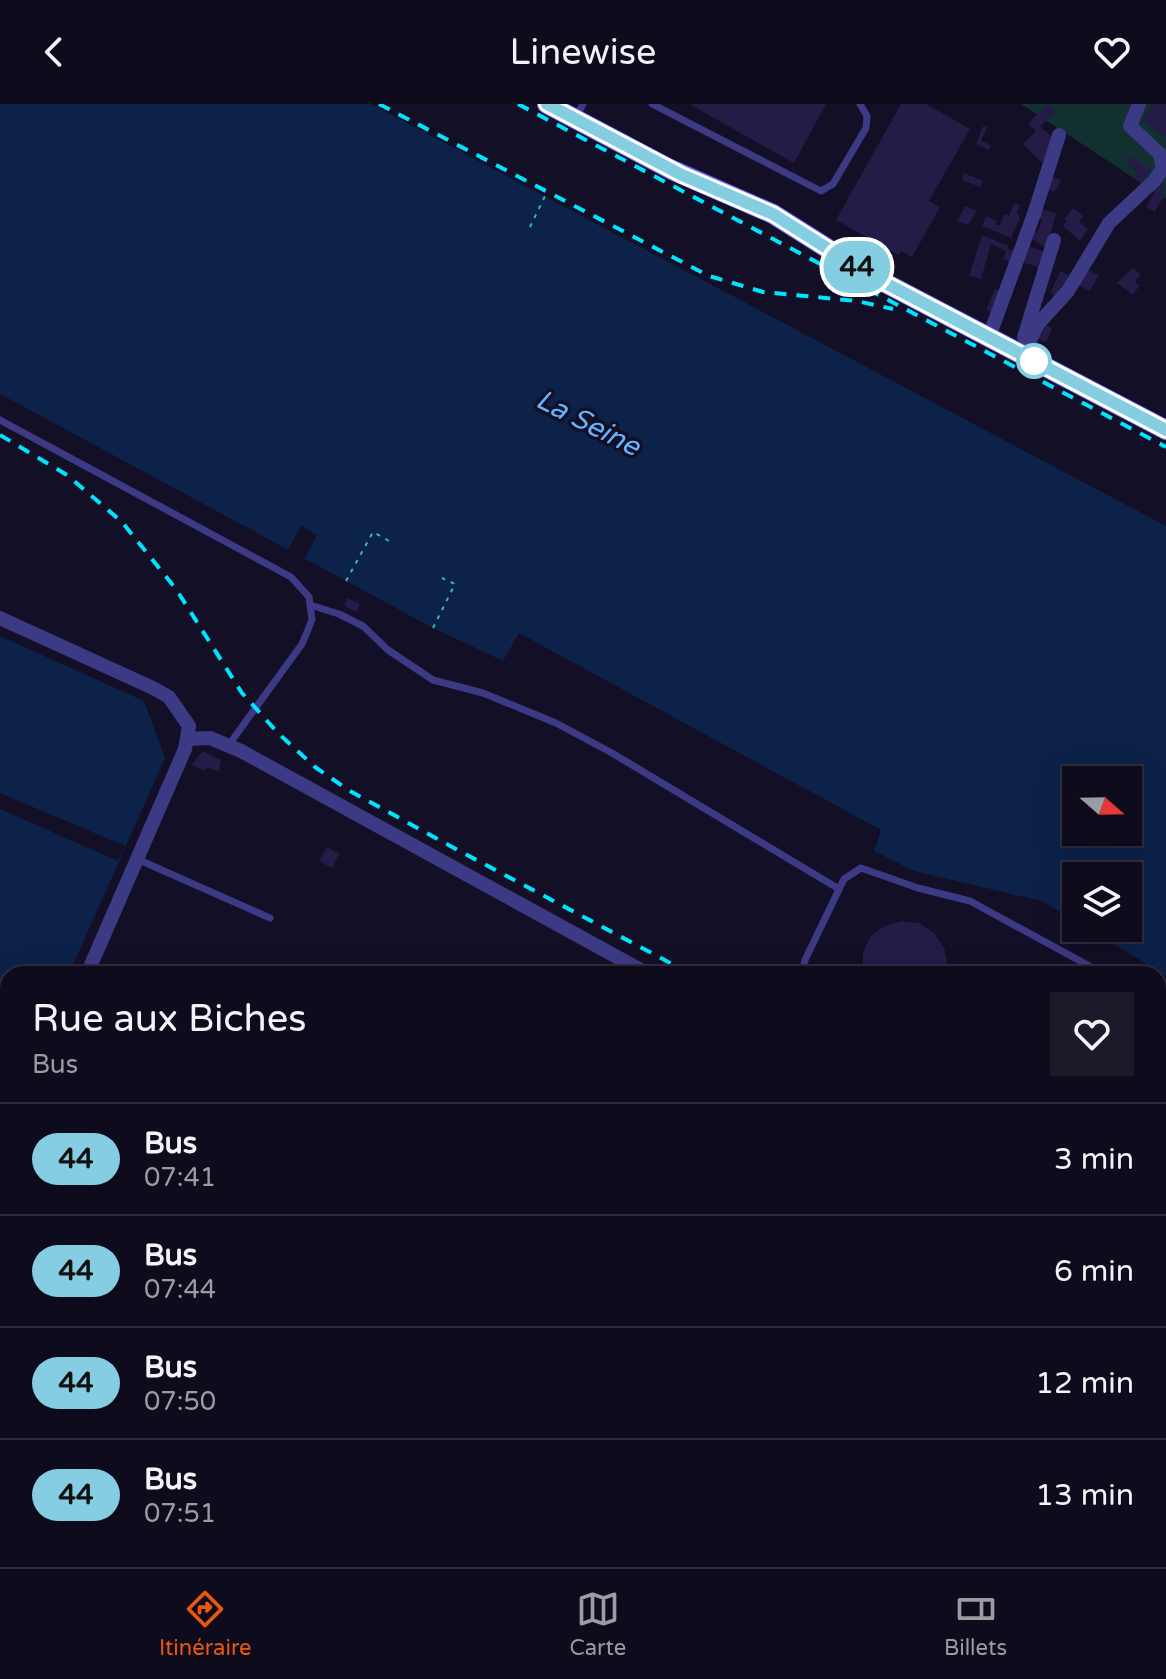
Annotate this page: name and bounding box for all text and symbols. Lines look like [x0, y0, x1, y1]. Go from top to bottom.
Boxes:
icon: back [32, 30, 76, 74]
icon: heart [1090, 30, 1134, 74]
text: Linewise [510, 31, 656, 74]
line badge: 44 [821, 241, 893, 293]
text: 44 [839, 250, 875, 284]
unlabelled marker [1017, 344, 1051, 378]
water label: La Seine [530, 382, 648, 465]
north arrow [1062, 766, 1142, 846]
map controls [1062, 766, 1142, 942]
button: layers [1062, 862, 1142, 942]
button: heart [1050, 992, 1134, 1076]
text: Rue aux Biches [32, 996, 307, 1042]
text: Bus [32, 1049, 78, 1080]
text: Bus [144, 1125, 197, 1162]
text: 3 min [1054, 1141, 1134, 1178]
text: 44 [58, 1142, 94, 1176]
text: 07:41 [144, 1162, 216, 1193]
text: Bus [144, 1237, 197, 1274]
text: 6 min [1054, 1253, 1134, 1290]
text: 44 [58, 1254, 94, 1288]
text: 07:44 [144, 1274, 216, 1305]
text: Bus [144, 1349, 197, 1386]
text: 12 min [1035, 1365, 1134, 1402]
text: 44 [58, 1366, 94, 1400]
text: 07:50 [144, 1386, 216, 1417]
text: Bus [144, 1461, 197, 1498]
text: 13 min [1035, 1477, 1134, 1514]
text: 44 [58, 1478, 94, 1512]
text: 07:51 [144, 1498, 216, 1529]
tab: Itinéraire [159, 1587, 252, 1661]
tab: Carte [569, 1587, 626, 1661]
tab: Billets [944, 1587, 1007, 1661]

